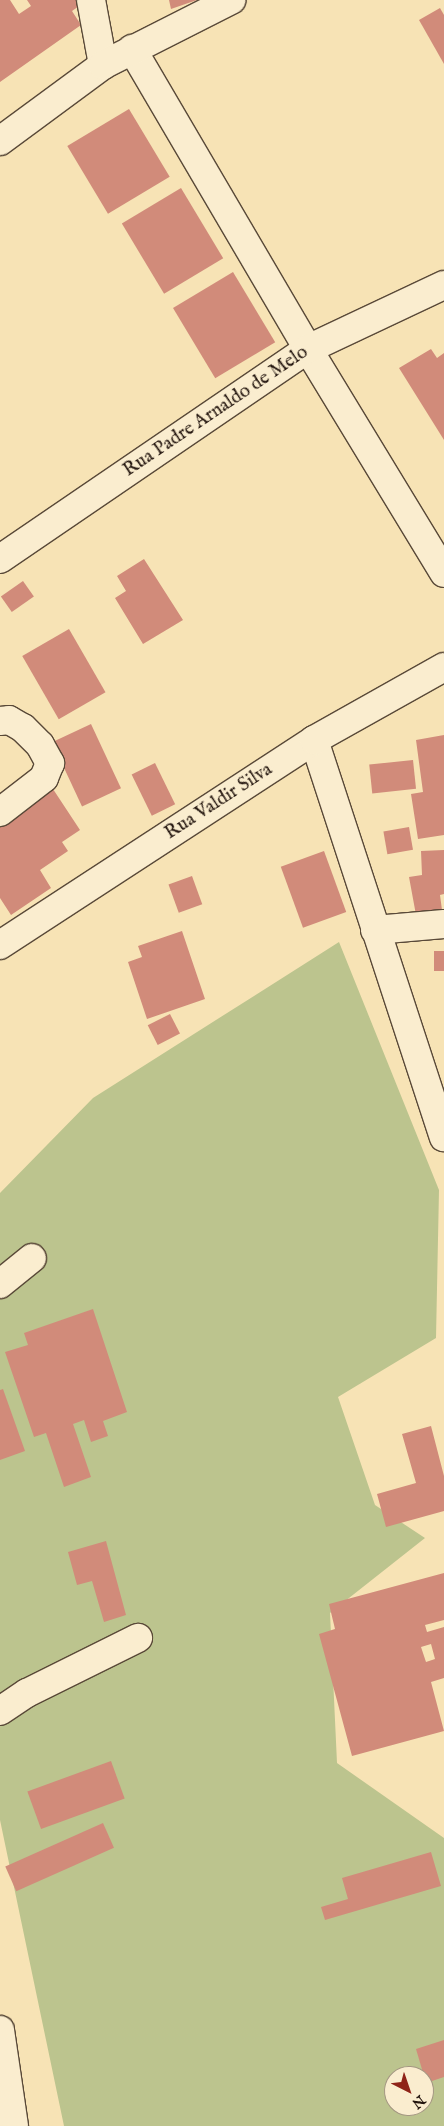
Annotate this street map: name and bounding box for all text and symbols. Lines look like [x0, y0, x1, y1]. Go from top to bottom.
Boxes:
street label: Rua Padre Arnaldo de Melo [119, 342, 313, 482]
street label: Rua Valdir Silva [161, 759, 277, 845]
north arrow [384, 2066, 434, 2116]
text: N [408, 2091, 429, 2112]

